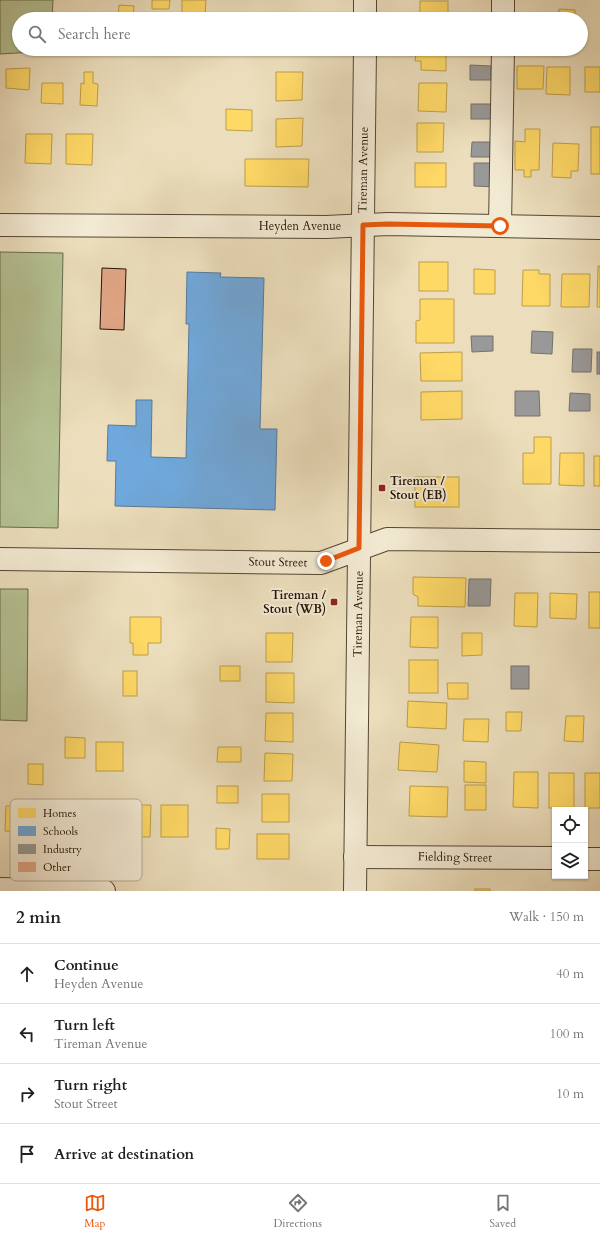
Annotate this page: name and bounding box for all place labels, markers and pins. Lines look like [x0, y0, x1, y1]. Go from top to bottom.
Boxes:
place label: Tireman / Stout (EB) [390, 473, 447, 503]
marker: Tireman / Stout (EB) [377, 483, 387, 493]
place label: Tireman / Stout (WB) [263, 587, 327, 617]
marker: Tireman / Stout (WB) [329, 597, 339, 607]

